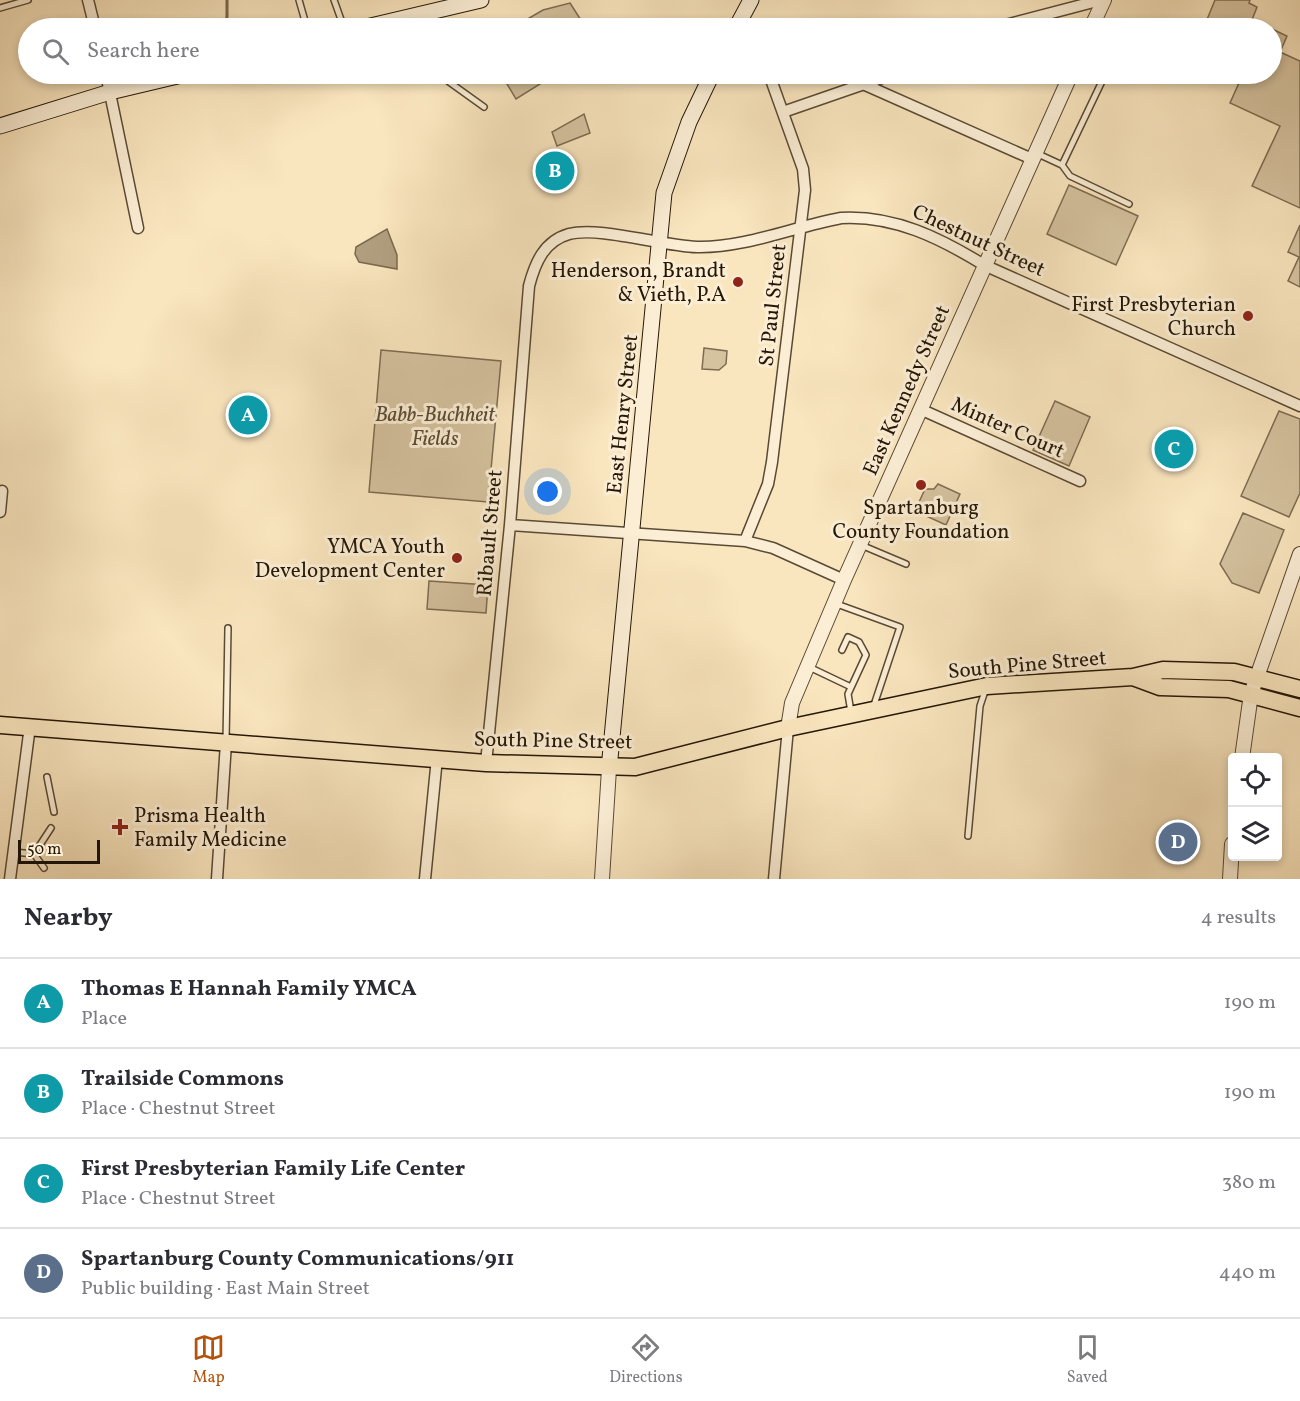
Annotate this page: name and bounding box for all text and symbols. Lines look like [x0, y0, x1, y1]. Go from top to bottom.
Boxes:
search box [18, 18, 1282, 84]
icon: search [39, 35, 72, 68]
text: Search here [87, 36, 200, 67]
pin: B [536, 148, 574, 194]
street label: Chestnut Street [907, 198, 1050, 285]
street label: St Paul Street [753, 242, 794, 368]
place label: Henderson, Brandt & Vieth, P.A [551, 257, 726, 310]
marker: Henderson, Brandt & Vieth, P.A [731, 275, 745, 289]
place label: First Presbyterian Church [1071, 291, 1236, 344]
street label: East Kennedy Street [857, 301, 958, 480]
marker: First Presbyterian Church [1241, 309, 1255, 323]
street label: East Henry Street [601, 333, 646, 496]
street label: Minter Court [946, 390, 1069, 466]
pin: A [228, 392, 268, 438]
park label: Babb-Buchheit Fields [375, 401, 496, 454]
pin: C [1154, 426, 1194, 472]
street label: Ribault Street [470, 468, 510, 598]
your location [533, 477, 562, 506]
marker: Spartanburg County Foundation [914, 478, 928, 492]
place label: Spartanburg County Foundation [832, 494, 1010, 547]
place label: YMCA Youth Development Center [255, 533, 445, 586]
marker: YMCA Youth Development Center [450, 551, 464, 565]
street label: South Pine Street [947, 644, 1108, 687]
street label: South Pine Street [473, 726, 633, 757]
map controls [1228, 753, 1282, 861]
button: locate [1228, 753, 1282, 807]
place label: Prisma Health Family Medicine [134, 802, 287, 855]
button: layers [1228, 807, 1282, 861]
marker: Prisma Health Family Medicine [111, 818, 129, 836]
pin: D [1158, 820, 1198, 864]
scale bar [18, 837, 100, 864]
text: 50 m [27, 839, 61, 861]
text: Nearby [24, 900, 113, 936]
text: 4 results [1201, 904, 1276, 932]
text: Thomas E Hannah Family YMCA [81, 974, 417, 1005]
text: A [36, 989, 51, 1017]
text: 190 m [1224, 989, 1276, 1017]
text: Place [81, 1005, 127, 1033]
text: Trailside Commons [81, 1064, 284, 1095]
text: B [37, 1079, 50, 1107]
text: 190 m [1224, 1079, 1276, 1107]
text: Place · Chestnut Street [81, 1095, 276, 1123]
text: First Presbyterian Family Life Center [81, 1154, 465, 1185]
text: C [37, 1169, 50, 1197]
text: 380 m [1222, 1169, 1276, 1197]
text: Place · Chestnut Street [81, 1185, 276, 1213]
text: Spartanburg County Communications/911 [81, 1244, 514, 1275]
text: D [36, 1259, 51, 1287]
text: 440 m [1219, 1259, 1276, 1287]
text: Public building · East Main Street [81, 1275, 370, 1303]
tab: Map [192, 1331, 225, 1389]
tab: Directions [609, 1331, 683, 1389]
tab: Saved [1067, 1331, 1108, 1389]

